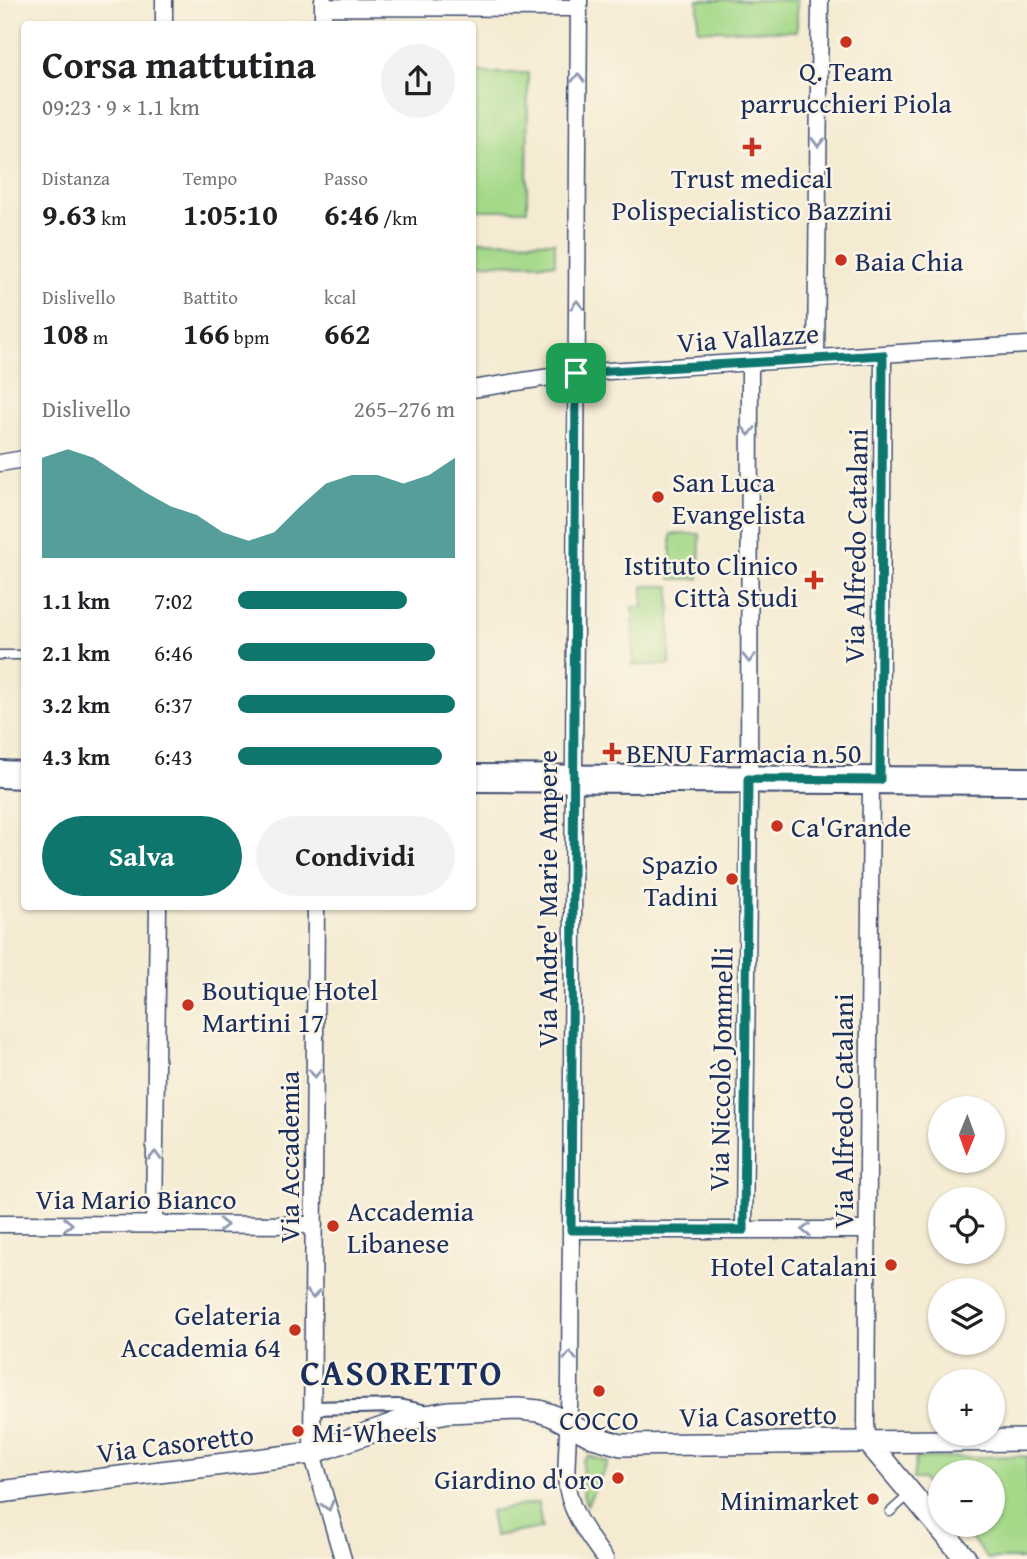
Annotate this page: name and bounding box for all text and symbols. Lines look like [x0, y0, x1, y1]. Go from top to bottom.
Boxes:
marker: Q. Team parrucchieri Piola [838, 34, 854, 50]
text: Corsa mattutina [42, 36, 316, 92]
button: share [381, 44, 455, 118]
place label: Q. Team parrucchieri Piola [740, 50, 953, 123]
one-way arrow [571, 72, 586, 83]
text: 09:23 · 9 × 1.1 km [42, 90, 200, 123]
marker: Trust medical Polispecialistico Bazzini [742, 137, 762, 157]
one-way arrow [810, 137, 826, 147]
place label: Trust medical Polispecialistico Bazzini [612, 157, 892, 230]
text: Distanza [42, 164, 110, 192]
text: Tempo [183, 164, 237, 192]
text: Passo [324, 164, 368, 192]
text: 9.63 [42, 192, 97, 236]
text: 1:05:10 [183, 192, 278, 236]
text: 6:46 [324, 192, 379, 236]
text: km [97, 204, 126, 232]
text: /km [379, 204, 417, 232]
place label: Baia Chia [855, 240, 964, 281]
marker: Baia Chia [833, 252, 849, 268]
text: Dislivello [42, 283, 115, 311]
text: Battito [183, 283, 238, 311]
text: kcal [324, 283, 356, 311]
one-way arrow [569, 299, 585, 310]
text: 108 [42, 311, 89, 355]
text: 166 [183, 311, 230, 355]
text: 662 [324, 311, 371, 355]
street label: Via Vallazze [676, 312, 820, 362]
text: m [89, 323, 108, 351]
text: bpm [230, 323, 269, 351]
pin [546, 343, 606, 403]
icon: arrive [557, 354, 595, 392]
text: Dislivello [42, 392, 131, 425]
text: 265–276 m [354, 392, 455, 425]
one-way arrow [741, 426, 757, 437]
street label: Via Alfredo Catalani [832, 428, 878, 664]
place label: San Luca Evangelista [672, 461, 806, 534]
marker: San Luca Evangelista [650, 489, 666, 505]
place label: Istituto Clinico Città Studi [624, 544, 798, 617]
marker: Istituto Clinico Città Studi [804, 570, 824, 590]
text: 1.1 km [42, 584, 110, 617]
text: 7:02 [154, 584, 193, 617]
text: 2.1 km [42, 636, 110, 669]
text: 6:46 [154, 636, 193, 669]
one-way arrow [741, 653, 756, 664]
text: 3.2 km [42, 688, 110, 721]
text: 6:37 [154, 688, 193, 721]
place label: BENU Farmacia n.50 [626, 732, 862, 773]
text: 4.3 km [42, 740, 110, 773]
text: 6:43 [154, 740, 193, 773]
marker: BENU Farmacia n.50 [604, 744, 620, 760]
street label: Via Andre' Marie Ampere [526, 750, 567, 1048]
place label: Ca'Grande [791, 806, 911, 847]
button: Salva [42, 816, 242, 896]
button: Condividi [256, 816, 455, 896]
marker: Ca'Grande [769, 818, 785, 834]
place label: Spazio Tadini [642, 843, 718, 916]
marker: Spazio Tadini [724, 871, 740, 887]
street label: Via Niccolò Jommelli [697, 946, 743, 1192]
place label: Boutique Hotel Martini 17 [202, 969, 378, 1042]
street label: Via Alfredo Catalani [822, 993, 863, 1229]
marker: Boutique Hotel Martini 17 [180, 997, 196, 1013]
one-way arrow [307, 1068, 323, 1078]
street label: Via Accademia [268, 1070, 309, 1243]
north arrow [928, 1096, 1004, 1172]
map controls [928, 1096, 1005, 1537]
one-way arrow [147, 1151, 163, 1161]
street label: Via Mario Bianco [35, 1178, 237, 1219]
button: locate [928, 1187, 1005, 1264]
place label: Accademia Libanese [347, 1190, 475, 1263]
one-way arrow [63, 1216, 74, 1232]
one-way arrow [218, 1217, 228, 1233]
marker: Accademia Libanese [325, 1218, 341, 1234]
one-way arrow [800, 1222, 811, 1238]
place label: Hotel Catalani [711, 1245, 877, 1286]
marker: Hotel Catalani [883, 1257, 899, 1273]
button: layers [928, 1278, 1005, 1355]
one-way arrow [305, 1289, 321, 1299]
place label: Gelateria Accademia 64 [121, 1294, 282, 1367]
marker: Gelateria Accademia 64 [287, 1322, 303, 1338]
district label: CASORETTO [300, 1347, 504, 1398]
one-way arrow [562, 1351, 578, 1361]
button: + [928, 1369, 1005, 1446]
marker: COCCO [591, 1383, 607, 1399]
street label: Via Casoretto [679, 1393, 837, 1437]
place label: COCCO [559, 1399, 639, 1440]
place label: Mi-Wheels [312, 1411, 437, 1452]
street label: Via Casoretto [94, 1413, 256, 1473]
marker: Mi-Wheels [290, 1423, 306, 1439]
place label: Giardino d'oro [434, 1458, 604, 1499]
button: − [928, 1460, 1005, 1537]
marker: Giardino d'oro [610, 1470, 626, 1486]
place label: Minimarket [720, 1479, 859, 1520]
marker: Minimarket [865, 1491, 881, 1507]
one-way arrow [319, 1500, 334, 1512]

